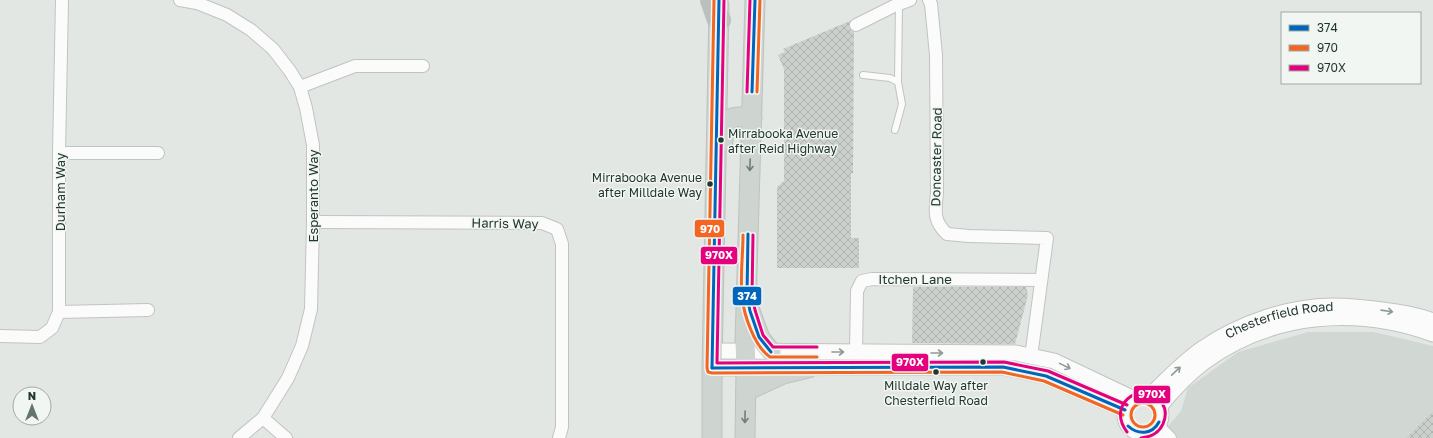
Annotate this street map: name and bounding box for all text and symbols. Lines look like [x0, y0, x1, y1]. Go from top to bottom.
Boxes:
legend [1281, 12, 1421, 84]
text: 374 [1317, 20, 1338, 35]
text: 970 [1317, 40, 1338, 55]
text: 970X [1317, 60, 1346, 75]
street label: Doncaster Road [927, 107, 945, 207]
place label: Mirrabooka Avenue after Reid Highway [728, 126, 838, 156]
marker: Mirrabooka Avenue after Reid Highway [716, 135, 726, 145]
street label: Esperanto Way [305, 149, 321, 243]
street label: Durham Way [52, 152, 68, 231]
one-way arrow [747, 158, 754, 171]
place label: Mirrabooka Avenue after Milldale Way [592, 170, 702, 200]
marker: Mirrabooka Avenue after Milldale Way [705, 179, 715, 189]
street label: Harris Way [471, 214, 540, 232]
line badge: 970 [694, 219, 725, 238]
text: 970 [700, 222, 720, 235]
line badge: 970X [700, 246, 738, 265]
text: 970X [705, 248, 733, 261]
street label: Itchen Lane [878, 271, 952, 287]
line badge: 374 [732, 286, 762, 306]
text: 374 [737, 289, 757, 302]
street label: Chesterfield Road [1222, 298, 1334, 342]
one-way arrow [1380, 307, 1393, 315]
one-way arrow [831, 348, 844, 356]
one-way arrow [930, 349, 943, 357]
line badge: 970X [891, 353, 929, 372]
text: 970X [896, 355, 924, 368]
unlabelled marker [978, 357, 988, 367]
one-way arrow [1059, 363, 1071, 370]
one-way arrow [1171, 366, 1181, 376]
marker: Milldale Way after Chesterfield Road [931, 367, 941, 377]
place label: Milldale Way after Chesterfield Road [884, 378, 988, 408]
line badge: 970X [1133, 385, 1171, 404]
north arrow [12, 386, 52, 426]
text: 970X [1138, 387, 1166, 400]
text: N [28, 389, 36, 402]
one-way arrow [742, 410, 749, 423]

